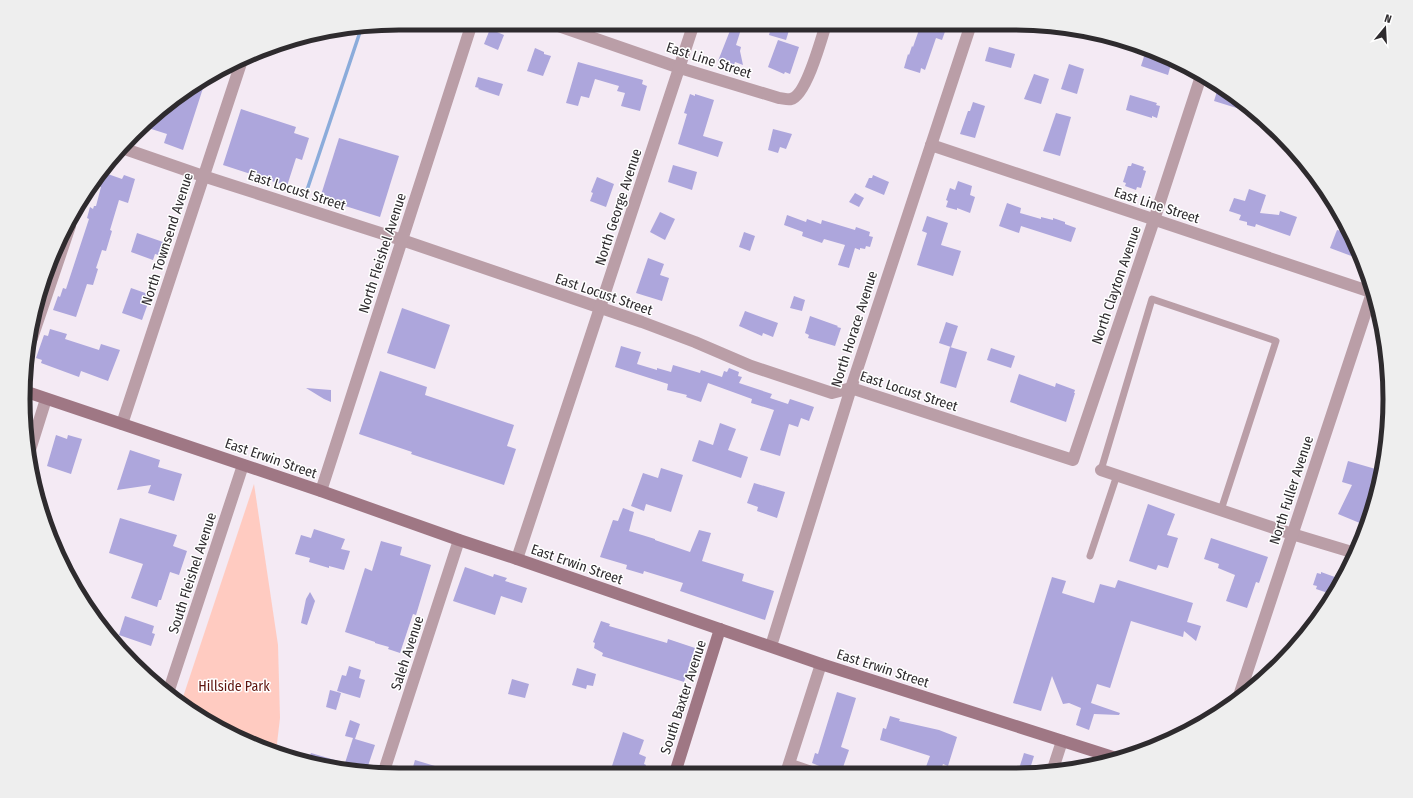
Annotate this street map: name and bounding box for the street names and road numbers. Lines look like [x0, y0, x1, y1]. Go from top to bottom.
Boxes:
street label: East Line Street [664, 39, 754, 82]
street label: North George Avenue [592, 147, 645, 268]
street label: East Locust Street [246, 167, 348, 214]
street label: North Townsend Avenue [138, 170, 197, 308]
street label: East Line Street [1112, 184, 1202, 227]
street label: North Fleishel Avenue [355, 191, 410, 315]
street label: North Clayton Avenue [1088, 224, 1145, 347]
street label: North Horace Avenue [828, 269, 881, 389]
street label: East Locust Street [553, 270, 655, 319]
street label: East Locust Street [858, 368, 960, 415]
street label: North Fuller Avenue [1266, 434, 1317, 547]
street label: East Erwin Street [223, 435, 319, 482]
street label: South Fleishel Avenue [165, 510, 220, 636]
street label: East Erwin Street [529, 541, 625, 588]
street label: Saleh Avenue [388, 614, 427, 692]
street label: South Baxter Avenue [657, 638, 710, 756]
street label: East Erwin Street [835, 646, 932, 692]

